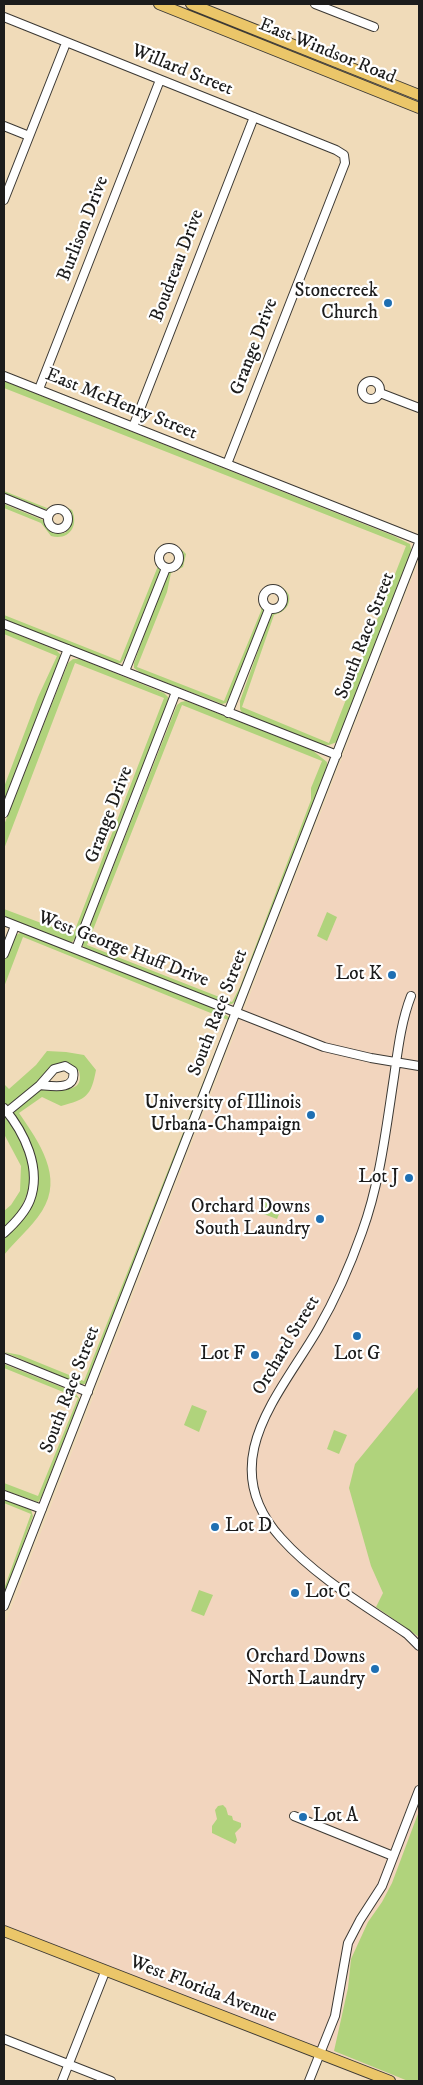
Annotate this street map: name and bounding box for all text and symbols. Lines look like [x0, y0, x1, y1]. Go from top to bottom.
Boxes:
street label: East Windsor Road [255, 14, 399, 90]
street label: Willard Street [128, 40, 236, 102]
street label: Burlison Drive [54, 173, 114, 285]
street label: Boudreau Drive [146, 207, 210, 325]
place label: Stonecreek Church [295, 281, 378, 325]
street label: Grange Drive [226, 295, 284, 399]
marker: Stonecreek Church [382, 297, 394, 309]
street label: East McHenry Street [42, 364, 200, 446]
street label: South Race Street [331, 569, 401, 703]
street label: Grange Drive [81, 763, 139, 867]
street label: West George Huff Drive [34, 907, 212, 993]
street label: South Race Street [184, 946, 254, 1080]
place label: Lot K [336, 964, 382, 986]
marker: Lot K [386, 969, 398, 981]
place label: University of Illinois Urbana-Champaign [145, 1093, 301, 1137]
marker: University of Illinois Urbana-Champaign [305, 1109, 317, 1121]
place label: Lot J [358, 1167, 399, 1189]
marker: Lot J [403, 1172, 415, 1184]
place label: Orchard Downs South Laundry [191, 1197, 310, 1241]
marker: Orchard Downs South Laundry [314, 1213, 326, 1225]
street label: Orchard Street [248, 1292, 326, 1400]
street label: South Race Street [36, 1323, 106, 1457]
marker: Lot G [351, 1330, 363, 1342]
place label: Lot F [200, 1344, 245, 1366]
place label: Lot G [334, 1344, 380, 1366]
marker: Lot F [249, 1349, 261, 1361]
place label: Lot D [225, 1516, 272, 1538]
marker: Lot D [209, 1521, 221, 1533]
place label: Lot C [305, 1582, 351, 1604]
marker: Lot C [289, 1587, 301, 1599]
place label: Orchard Downs North Laundry [246, 1647, 365, 1691]
marker: Orchard Downs North Laundry [369, 1663, 381, 1675]
place label: Lot A [313, 1806, 358, 1828]
marker: Lot A [297, 1811, 309, 1823]
street label: West Florida Avenue [126, 1951, 280, 2029]

